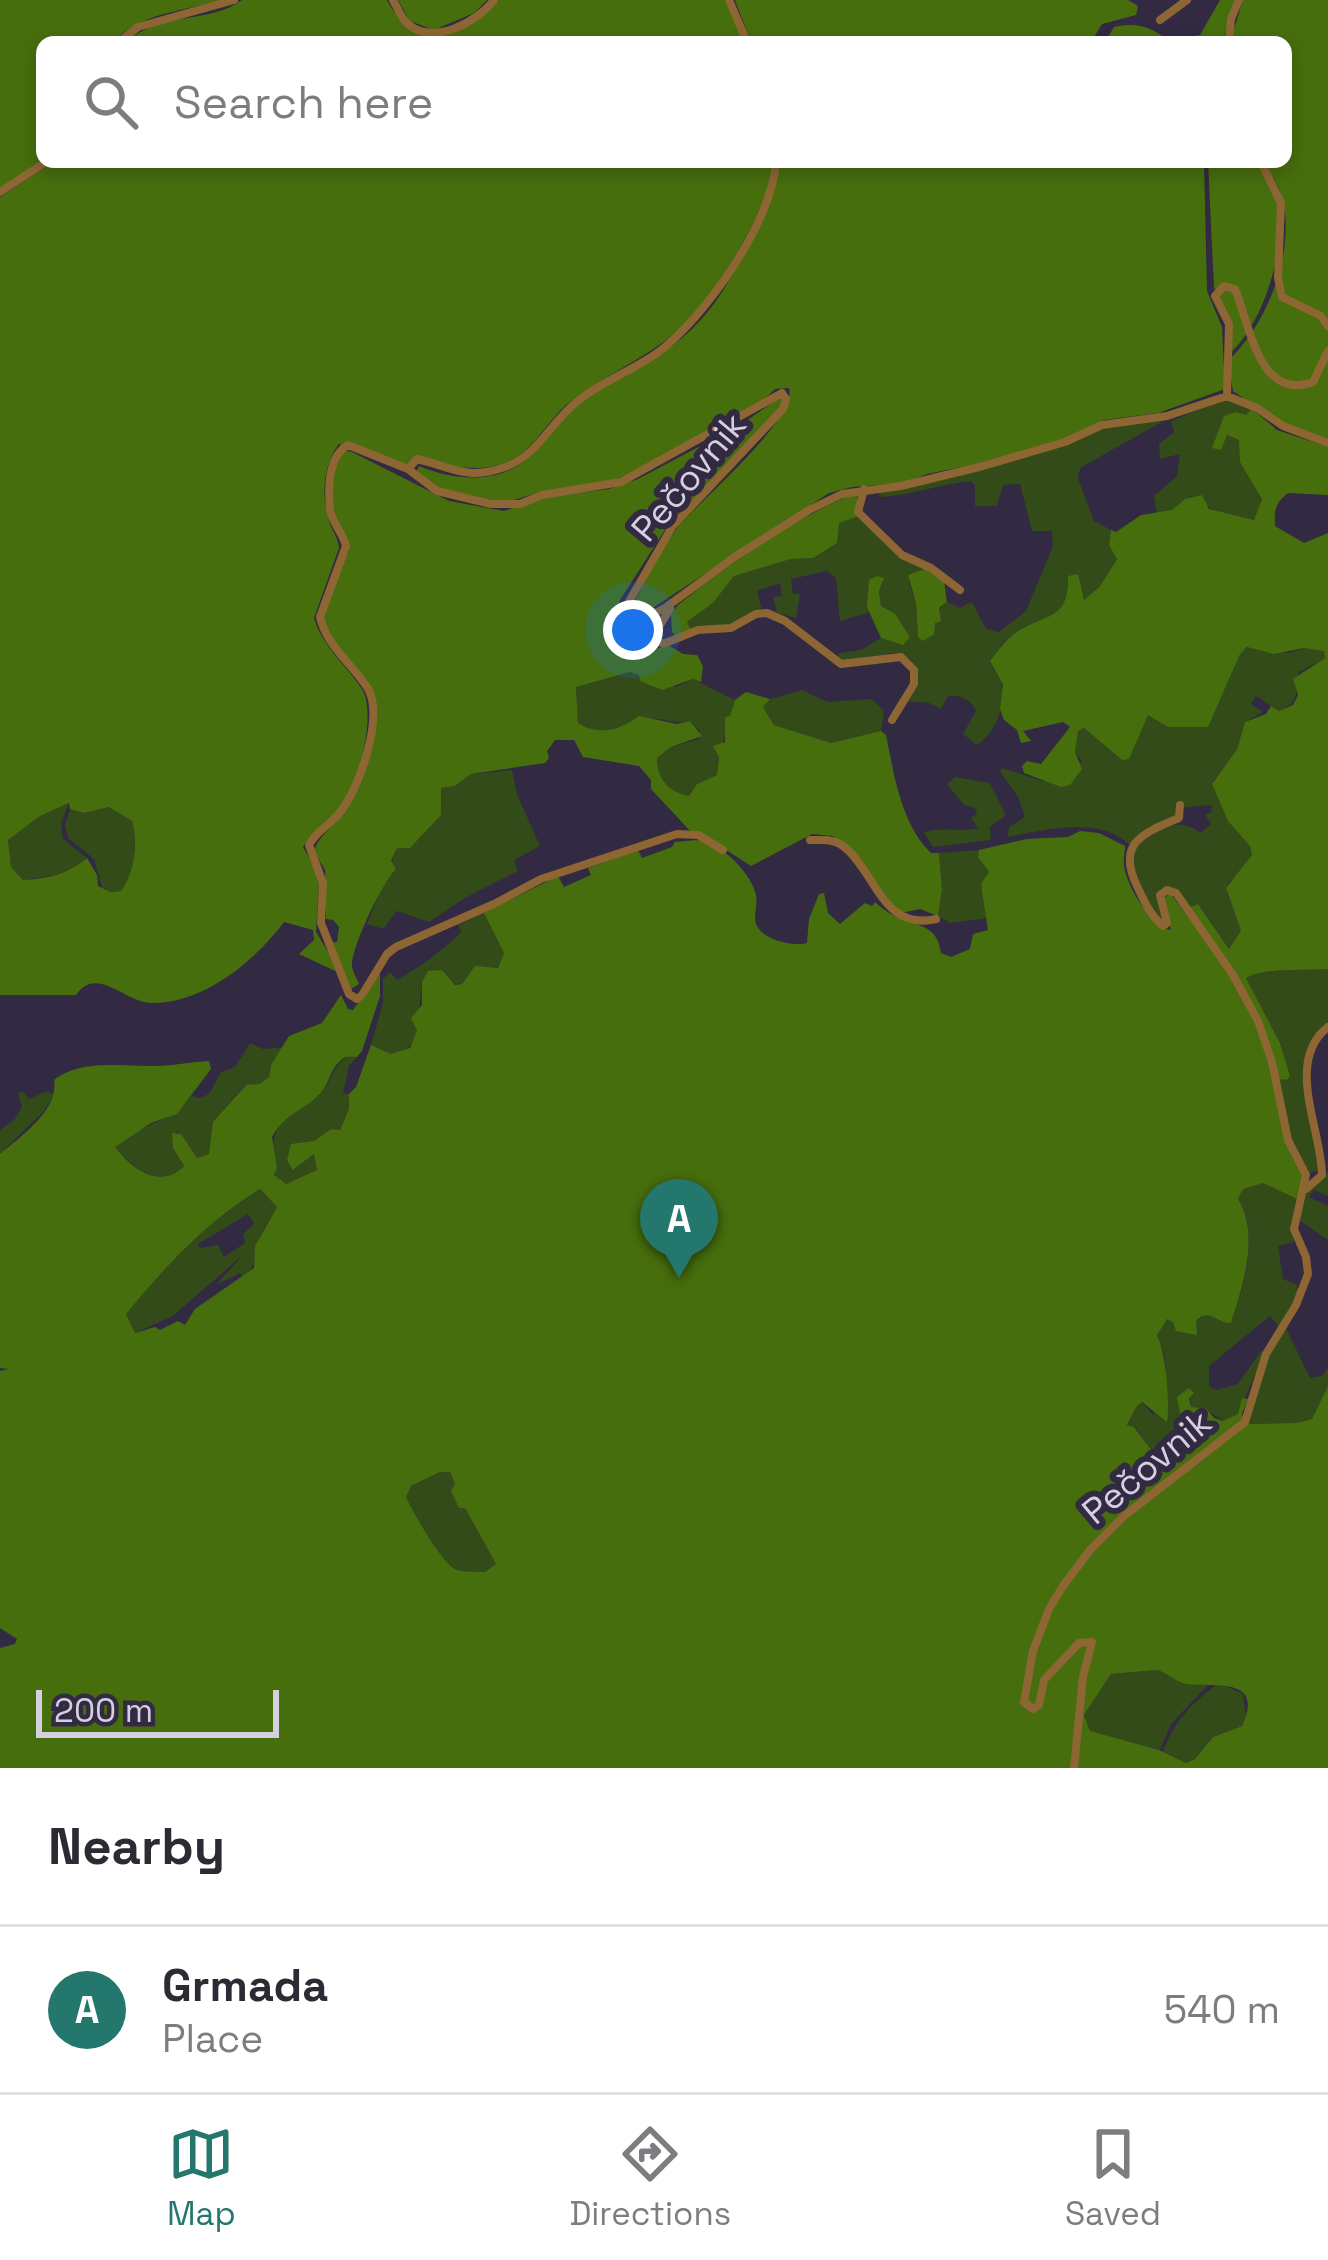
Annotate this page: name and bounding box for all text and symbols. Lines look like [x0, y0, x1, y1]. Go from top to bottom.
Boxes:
search box [36, 36, 1292, 168]
icon: search [78, 69, 144, 135]
text: Search here [174, 74, 433, 131]
street label: Pečovnik [622, 403, 756, 551]
your location [603, 600, 663, 660]
pin: A [640, 1179, 718, 1278]
street label: Pečovnik [1073, 1400, 1221, 1534]
scale bar [36, 1684, 279, 1737]
text: 200 m [54, 1690, 153, 1732]
text: Nearby [48, 1814, 225, 1879]
text: Grmada [162, 1957, 328, 2014]
text: A [75, 1985, 99, 2034]
text: 540 m [1164, 1985, 1280, 2034]
text: Place [162, 2014, 263, 2063]
tab: Map [167, 2121, 236, 2235]
tab: Directions [569, 2121, 731, 2235]
tab: Saved [1065, 2121, 1161, 2235]

